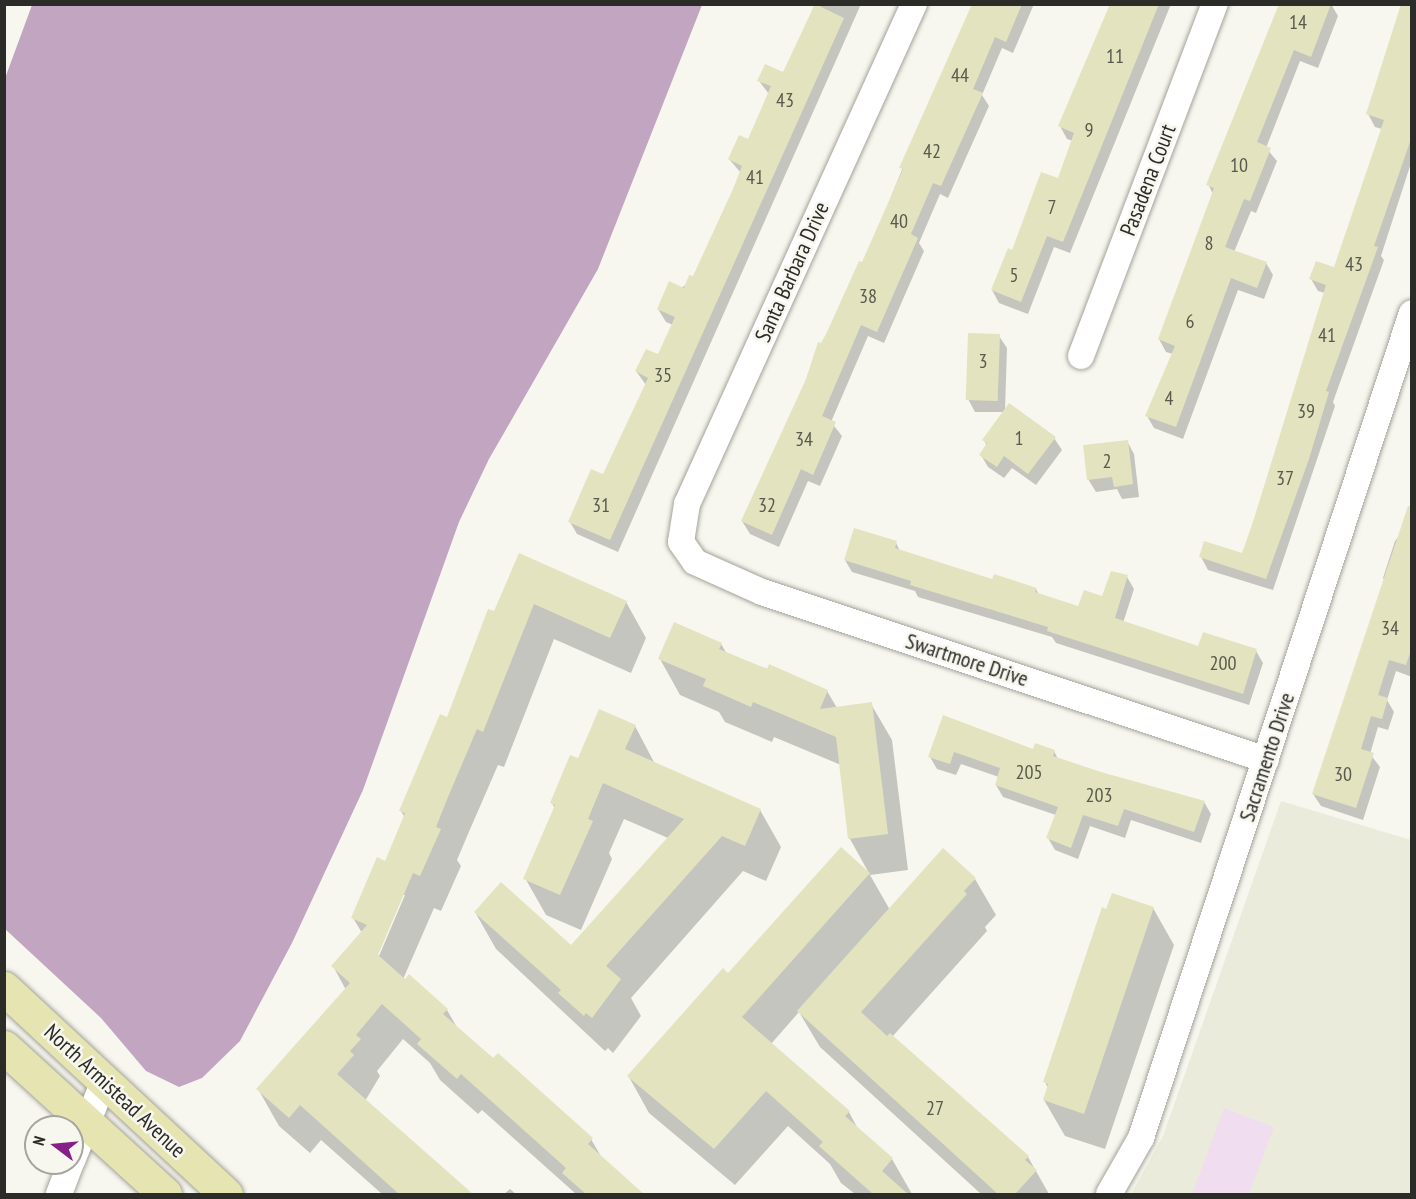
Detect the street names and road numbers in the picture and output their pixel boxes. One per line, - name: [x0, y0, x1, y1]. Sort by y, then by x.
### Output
- street label: Pasadena Court: [1115, 121, 1181, 239]
- street label: Santa Barbara Drive: [749, 198, 835, 346]
- street label: Swartmore Drive: [902, 628, 1032, 692]
- street label: Sacramento Drive: [1234, 689, 1300, 825]
- street label: North Armistead Avenue: [38, 1018, 192, 1164]

